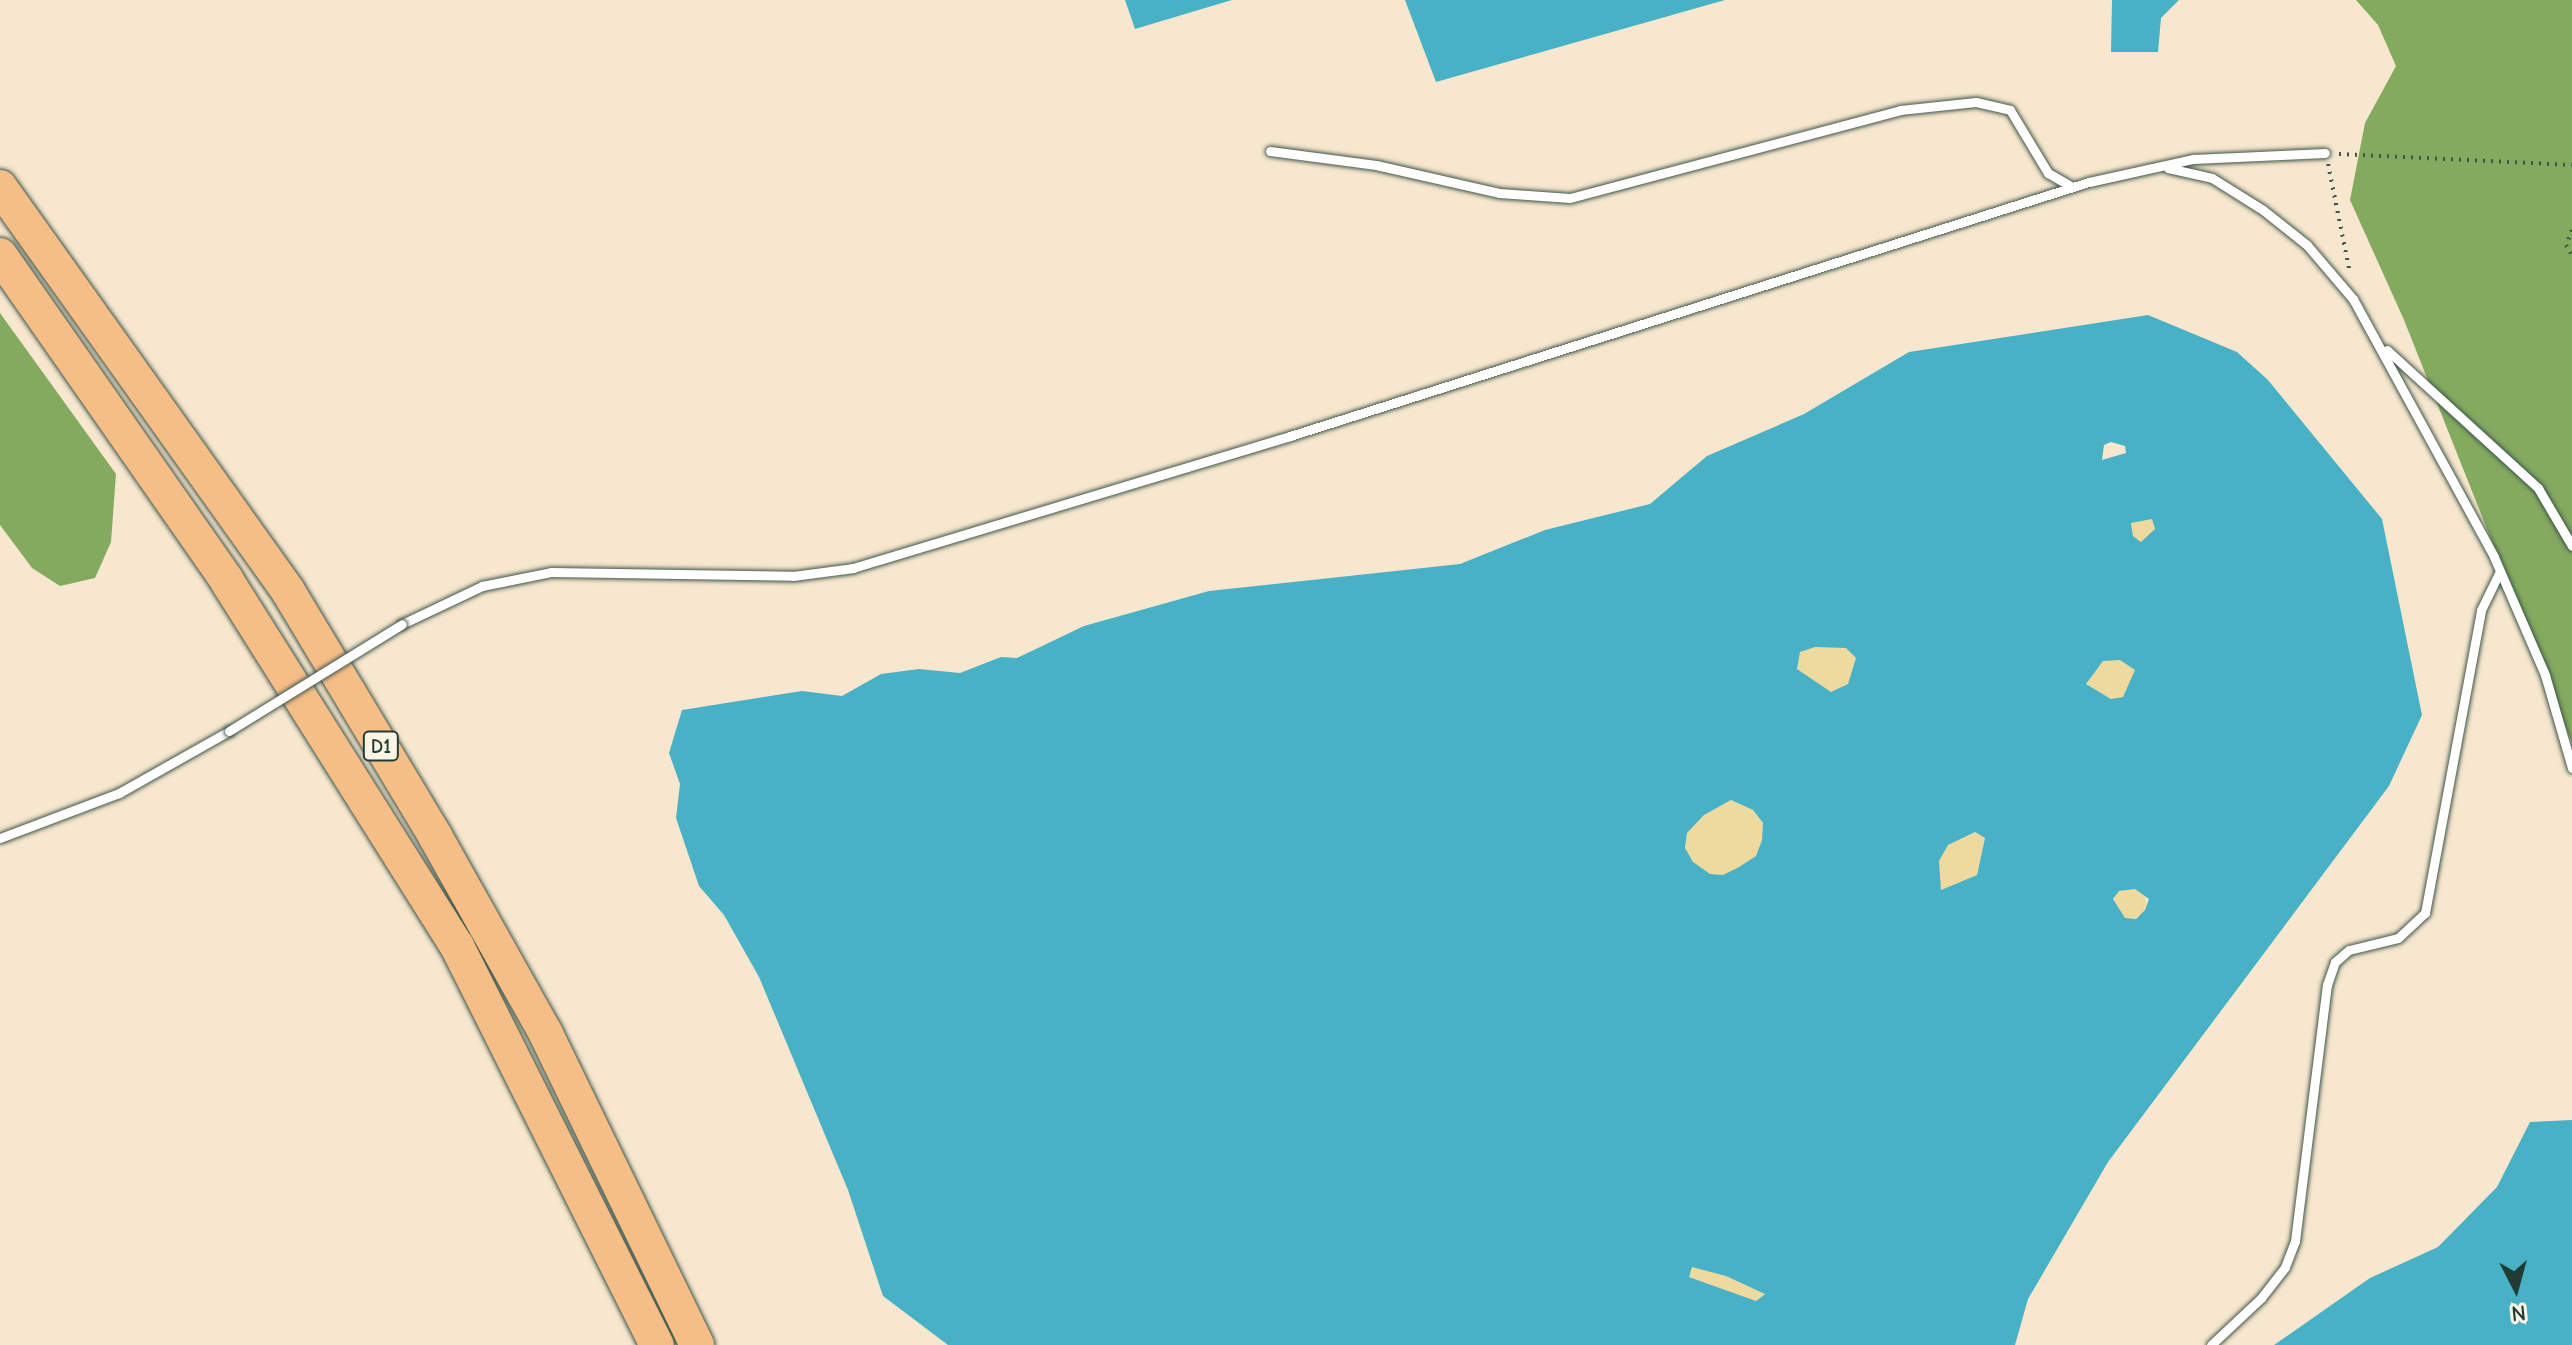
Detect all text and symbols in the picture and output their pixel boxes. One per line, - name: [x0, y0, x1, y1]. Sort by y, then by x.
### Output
- road number: D1: [361, 730, 401, 762]
- north arrow: [2476, 1249, 2556, 1329]
- text: N: [2510, 1299, 2527, 1327]

